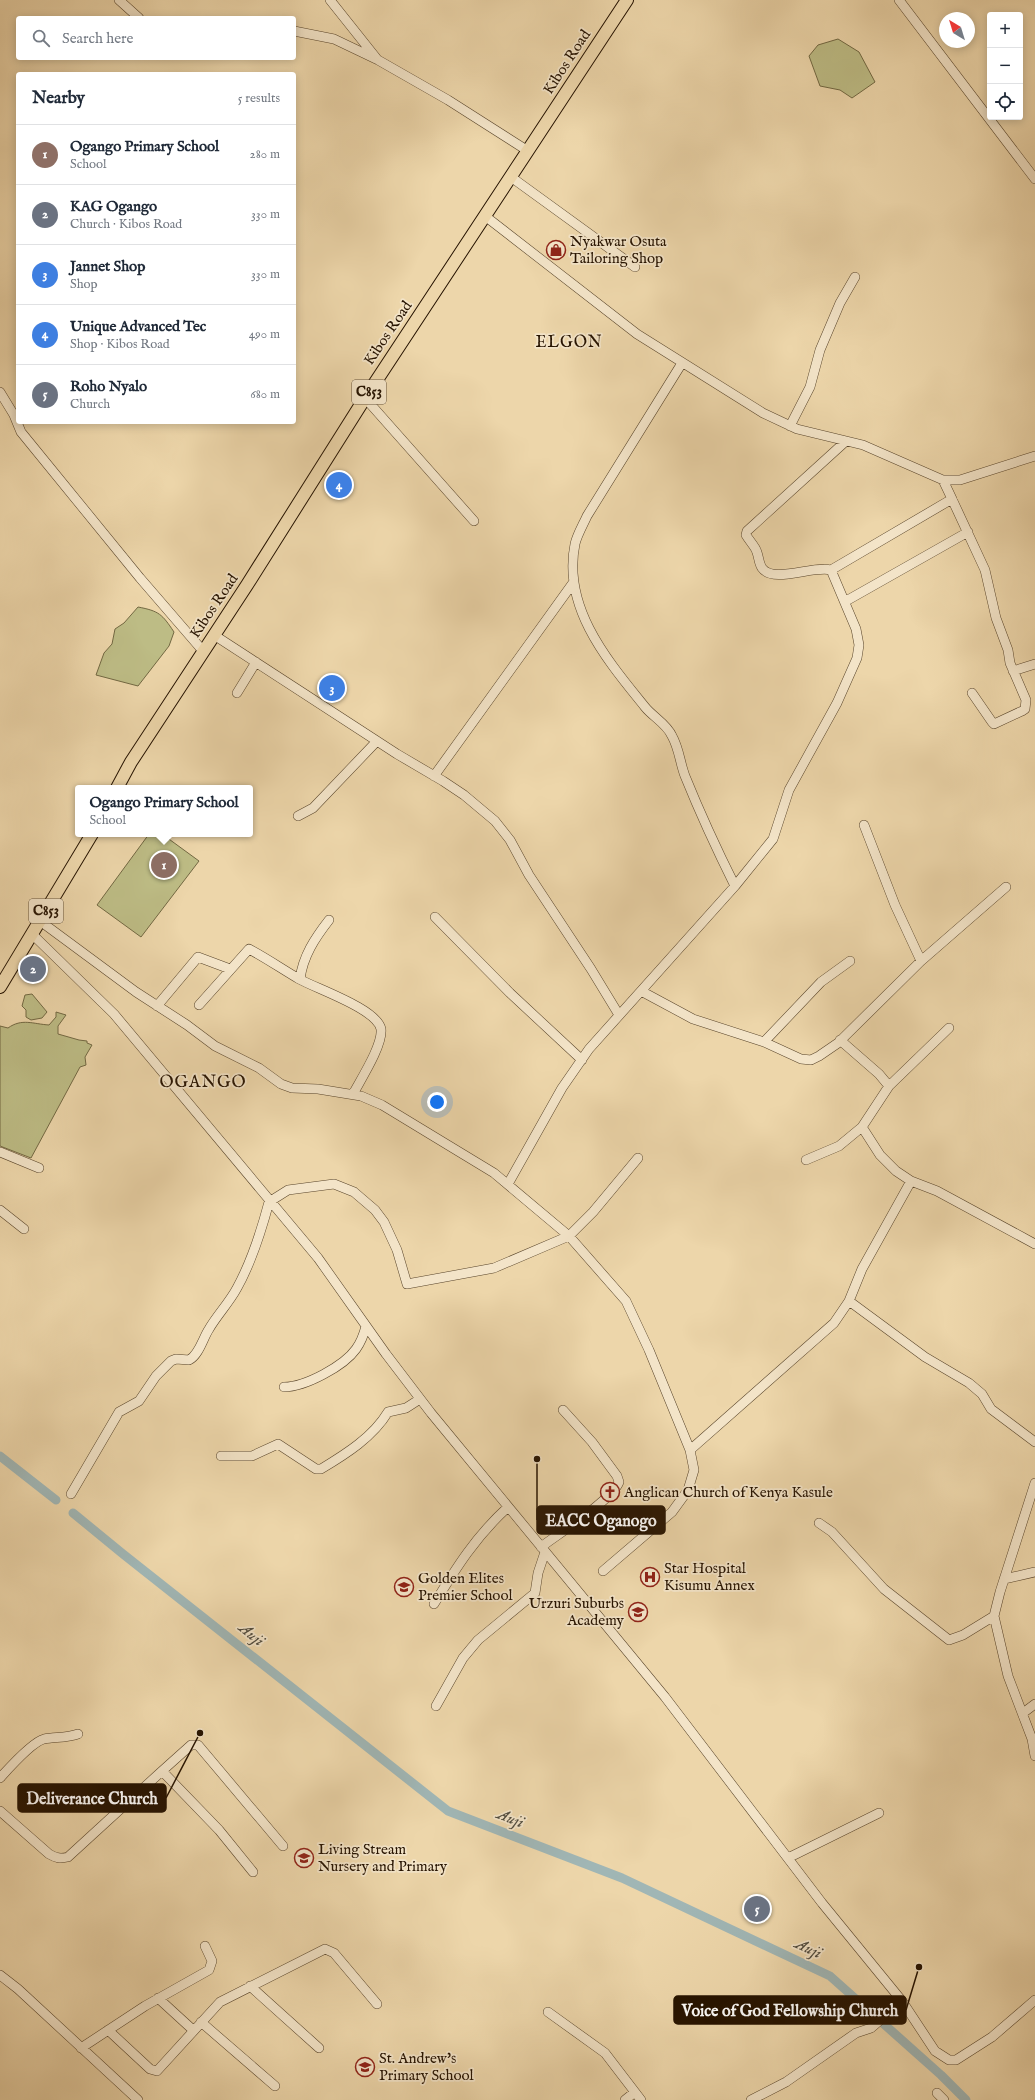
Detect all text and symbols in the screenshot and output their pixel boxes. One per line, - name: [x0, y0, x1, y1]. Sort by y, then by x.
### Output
- north arrow: [939, 12, 975, 48]
- map controls: [987, 12, 1023, 120]
- button: +: [987, 12, 1023, 48]
- search box: [16, 16, 296, 60]
- street label: Kibos Road: [539, 25, 595, 98]
- icon: search: [30, 27, 52, 49]
- text: Search here: [62, 29, 133, 48]
- button: −: [987, 48, 1023, 84]
- button: locate: [987, 84, 1023, 120]
- text: Nearby: [32, 88, 85, 109]
- text: 5 results: [238, 90, 280, 107]
- text: Ogango Primary School: [70, 137, 219, 156]
- text: 1: [43, 146, 47, 163]
- text: 280 m: [250, 146, 280, 163]
- text: School: [70, 156, 107, 173]
- text: KAG Ogango: [70, 197, 157, 216]
- text: 2: [42, 206, 48, 223]
- text: 330 m: [251, 206, 280, 223]
- text: Church · Kibos Road: [70, 216, 182, 233]
- place label: Nyakwar Osuta Tailoring Shop: [570, 232, 667, 268]
- shop icon: Nyakwar Osuta Tailoring Shop: [545, 239, 567, 261]
- text: Jannet Shop: [70, 257, 145, 276]
- text: 3: [43, 266, 47, 283]
- text: 330 m: [251, 266, 280, 283]
- text: Shop: [70, 276, 98, 293]
- street label: Kibos Road: [360, 296, 417, 369]
- text: Unique Advanced Tec: [70, 317, 206, 336]
- text: 4: [42, 326, 48, 343]
- text: 490 m: [249, 326, 280, 343]
- district label: ELGON: [535, 333, 603, 353]
- text: Shop · Kibos Road: [70, 336, 170, 353]
- text: Roho Nyalo: [70, 377, 147, 396]
- road number: C853: [352, 380, 386, 404]
- text: 5: [43, 386, 47, 403]
- text: 680 m: [250, 386, 280, 403]
- text: Church: [70, 396, 110, 413]
- pin: 4: [326, 470, 352, 500]
- street label: Kibos Road: [186, 569, 243, 642]
- pin: 3: [319, 673, 345, 703]
- popup: [75, 785, 253, 837]
- text: Ogango Primary School: [89, 793, 239, 812]
- text: School: [89, 812, 126, 829]
- pin: 1: [151, 850, 177, 880]
- road number: C853: [29, 899, 63, 923]
- pin: 2: [20, 954, 46, 984]
- district label: OGANGO: [159, 1072, 247, 1093]
- your location: [427, 1092, 447, 1112]
- church icon: Anglican Church of Kenya Kasule: [599, 1481, 621, 1503]
- place label: Anglican Church of Kenya Kasule: [623, 1483, 833, 1502]
- callout: EACC Oganogo: [537, 1506, 665, 1534]
- text: EACC Oganogo: [545, 1512, 657, 1532]
- place label: Star Hospital Kisumu Annex: [664, 1559, 755, 1595]
- hospital icon: Star Hospital Kisumu Annex: [639, 1566, 661, 1588]
- place label: Golden Elites Premier School: [418, 1569, 513, 1605]
- school or university icon: Golden Elites Premier School: [393, 1576, 415, 1598]
- place label: Urzuri Suburbs Academy: [529, 1594, 625, 1630]
- school or university icon: Urzuri Suburbs Academy: [627, 1601, 649, 1623]
- water label: Auji: [233, 1617, 269, 1652]
- callout: Deliverance Church: [18, 1784, 166, 1812]
- text: Deliverance Church: [26, 1790, 158, 1810]
- water label: Auji: [492, 1804, 528, 1834]
- place label: Living Stream Nursery and Primary: [318, 1840, 448, 1876]
- school or university icon: Living Stream Nursery and Primary: [293, 1847, 315, 1869]
- pin: 5: [744, 1894, 770, 1924]
- water label: Auji: [790, 1933, 826, 1964]
- callout: Voice of God Fellowship Church: [674, 1996, 906, 2024]
- text: Voice of God Fellowship Church: [681, 2002, 899, 2022]
- place label: St. Andrew's Primary School: [379, 2049, 475, 2085]
- school or university icon: St. Andrew's Primary School: [354, 2056, 376, 2078]

